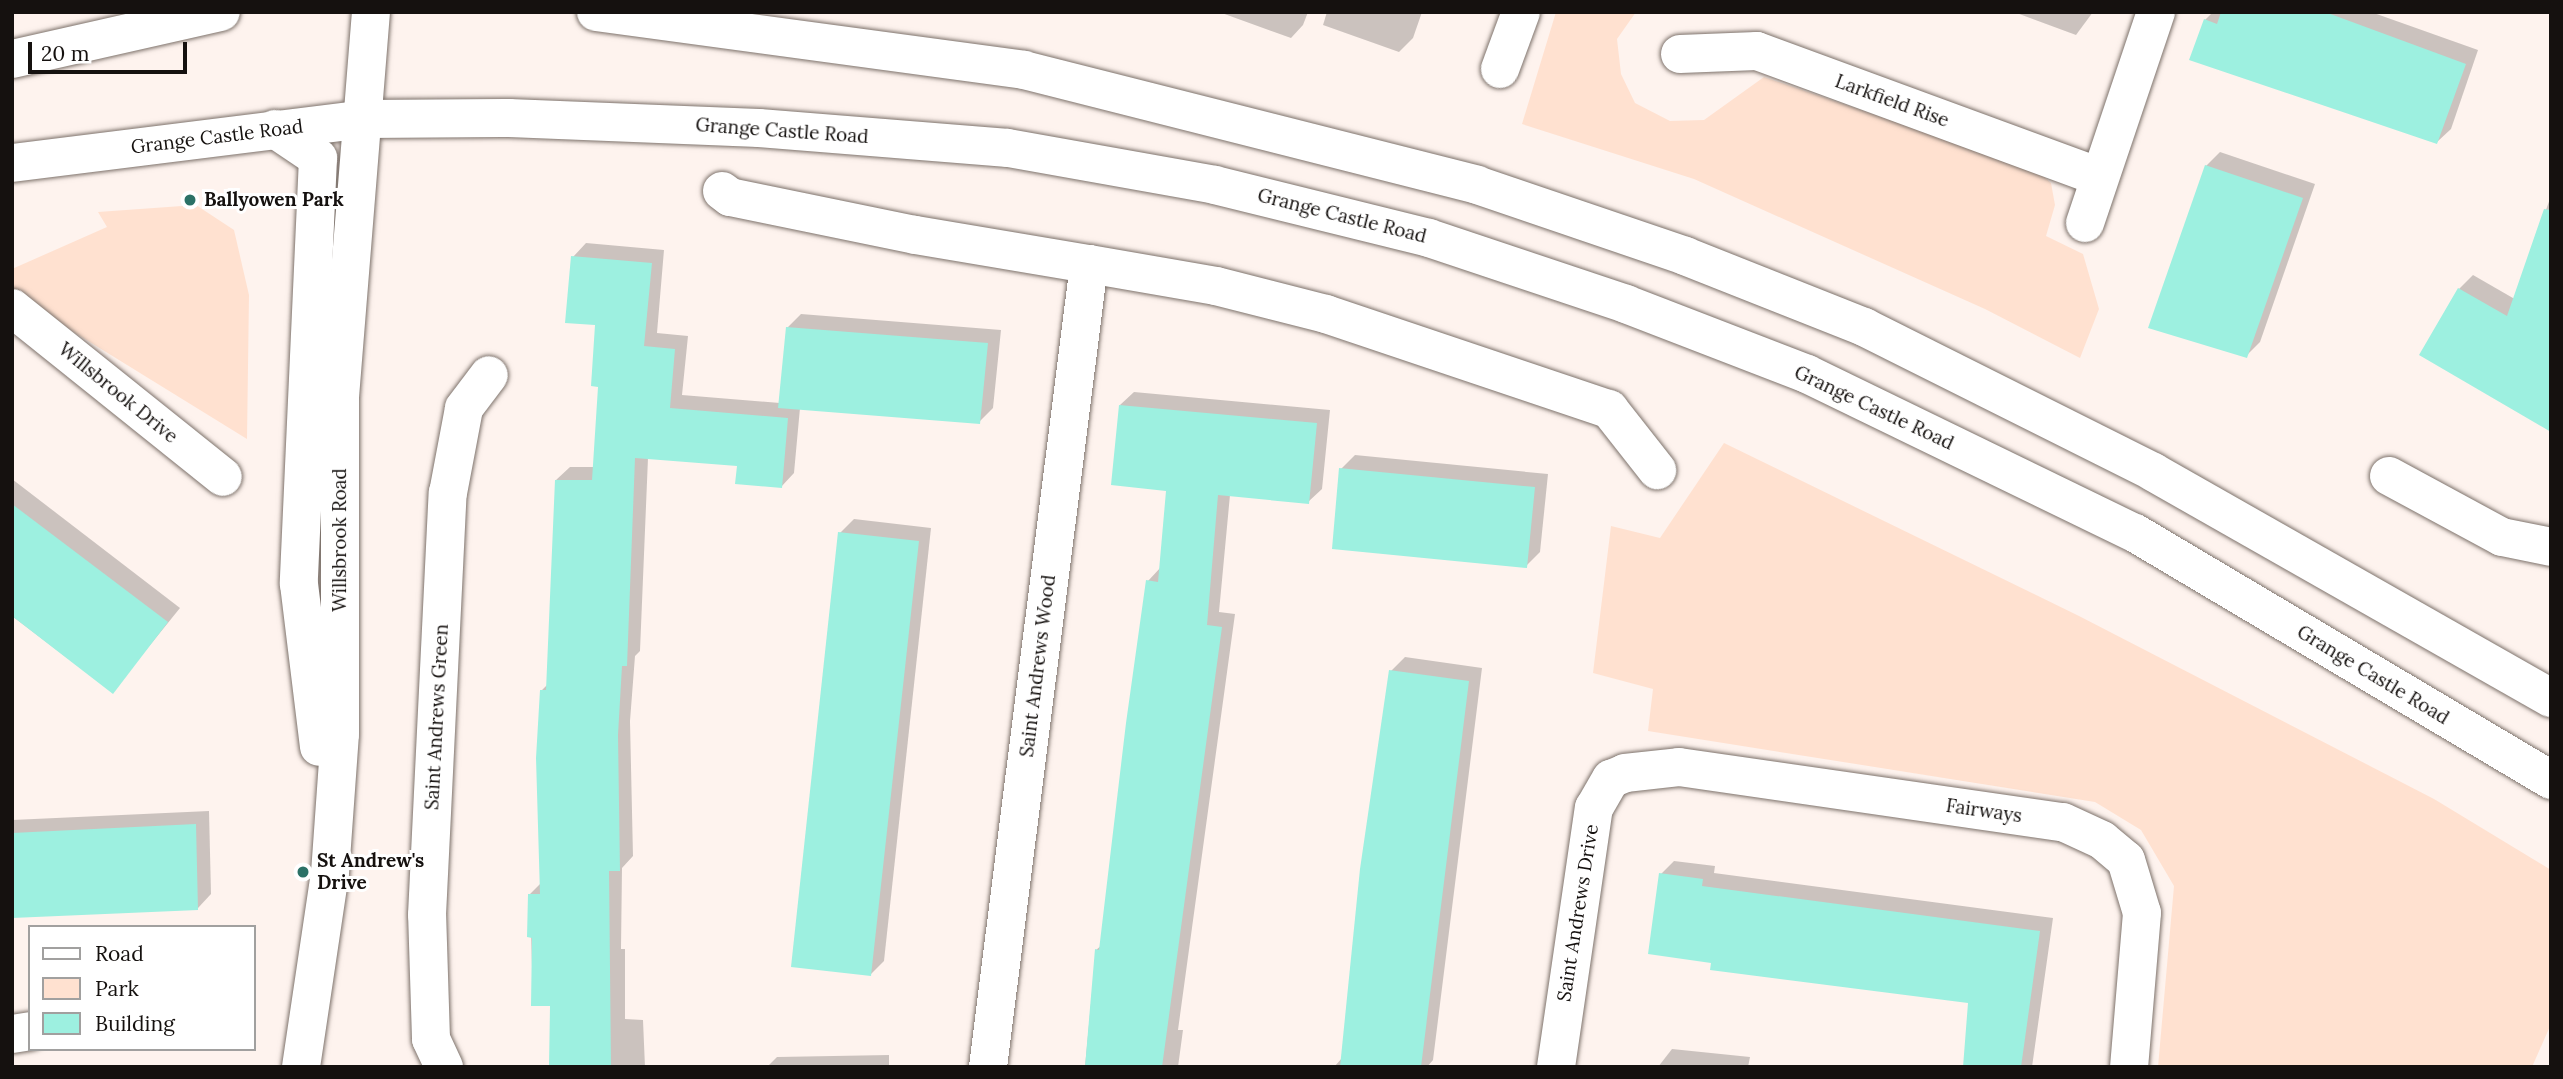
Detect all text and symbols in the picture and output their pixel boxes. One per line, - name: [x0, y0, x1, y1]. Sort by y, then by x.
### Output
- scale bar: [32, 28, 191, 72]
- text: 20 m: [41, 40, 90, 67]
- street label: Larkfield Rise: [1832, 70, 1952, 132]
- street label: Grange Castle Road: [695, 114, 869, 148]
- street label: Grange Castle Road: [130, 115, 304, 159]
- street label: Grange Castle Road: [1255, 184, 1429, 248]
- place label: Ballyowen Park: [204, 189, 344, 211]
- marker: Ballyowen Park: [182, 192, 198, 208]
- street label: Willsbrook Drive: [54, 338, 182, 448]
- street label: Grange Castle Road: [1791, 361, 1957, 455]
- street label: Willsbrook Road: [329, 468, 351, 612]
- street label: Saint Andrews Wood: [1016, 574, 1060, 758]
- street label: Grange Castle Road: [2293, 621, 2453, 729]
- street label: Saint Andrews Green: [421, 623, 453, 811]
- street label: Fairways: [1944, 794, 2024, 828]
- street label: Saint Andrews Drive: [1553, 823, 1603, 1003]
- place label: St Andrew's Drive: [317, 850, 424, 894]
- marker: St Andrew's Drive: [295, 864, 311, 880]
- legend: [28, 925, 256, 1051]
- text: Road: [95, 940, 144, 967]
- text: Park: [95, 975, 139, 1002]
- text: Building: [95, 1010, 175, 1037]

